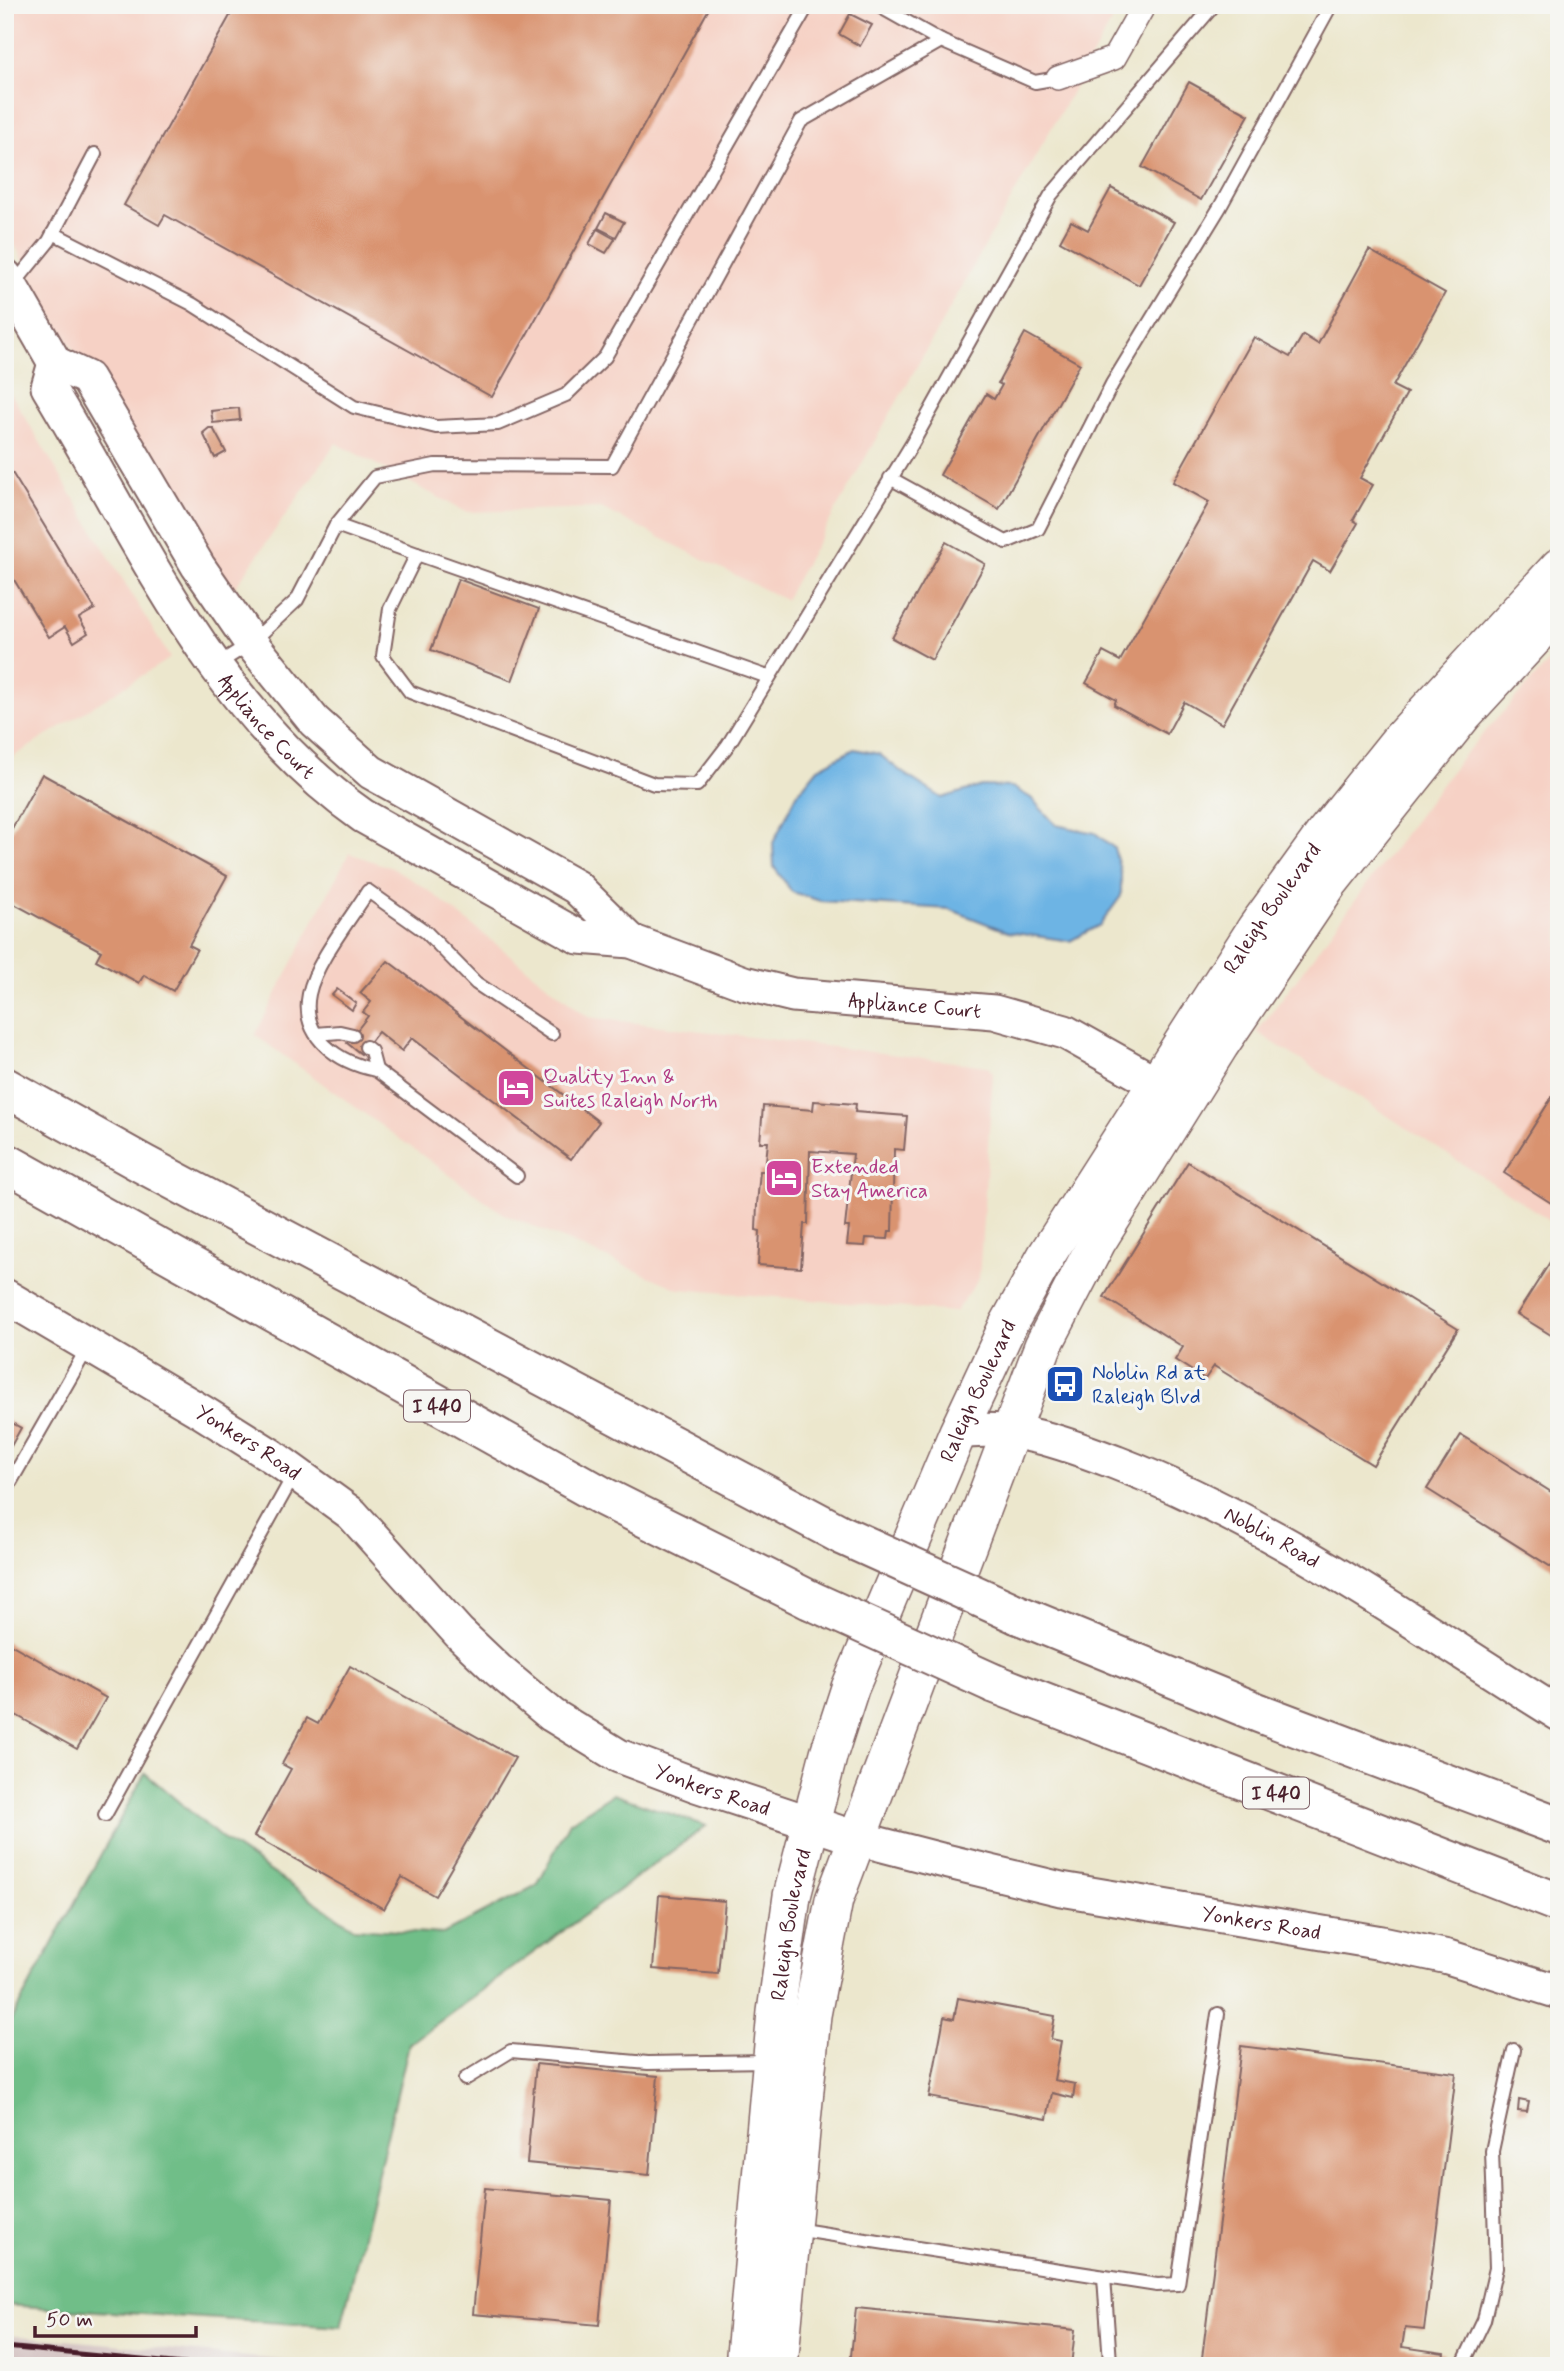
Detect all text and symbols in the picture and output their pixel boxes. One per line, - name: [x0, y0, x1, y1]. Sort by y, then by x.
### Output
- street label: Appliance Court: [211, 669, 321, 786]
- street label: Raleigh Boulevard: [1217, 838, 1328, 980]
- street label: Appliance Court: [847, 987, 982, 1026]
- place label: Quality Inn & Suites Raleigh North: [543, 1063, 718, 1115]
- hotel icon: Quality Inn & Suites Raleigh North: [495, 1067, 537, 1109]
- place label: Extended Stay America: [811, 1153, 928, 1205]
- hotel icon: Extended Stay America: [763, 1157, 805, 1199]
- street label: Raleigh Boulevard: [934, 1316, 1023, 1467]
- place label: Noblin Rd at Raleigh Blvd: [1092, 1359, 1207, 1411]
- bus stop icon: Noblin Rd at Raleigh Blvd: [1044, 1363, 1086, 1405]
- road number: I 440: [404, 1390, 470, 1422]
- street label: Yonkers Road: [190, 1398, 306, 1487]
- street label: Noblin Road: [1219, 1500, 1325, 1576]
- street label: Yonkers Road: [650, 1758, 773, 1823]
- road number: I 440: [1243, 1778, 1309, 1809]
- street label: Raleigh Boulevard: [765, 1846, 819, 2003]
- street label: Yonkers Road: [1200, 1900, 1323, 1947]
- scale bar: [35, 2294, 196, 2338]
- text: 50 m: [46, 2306, 93, 2334]

